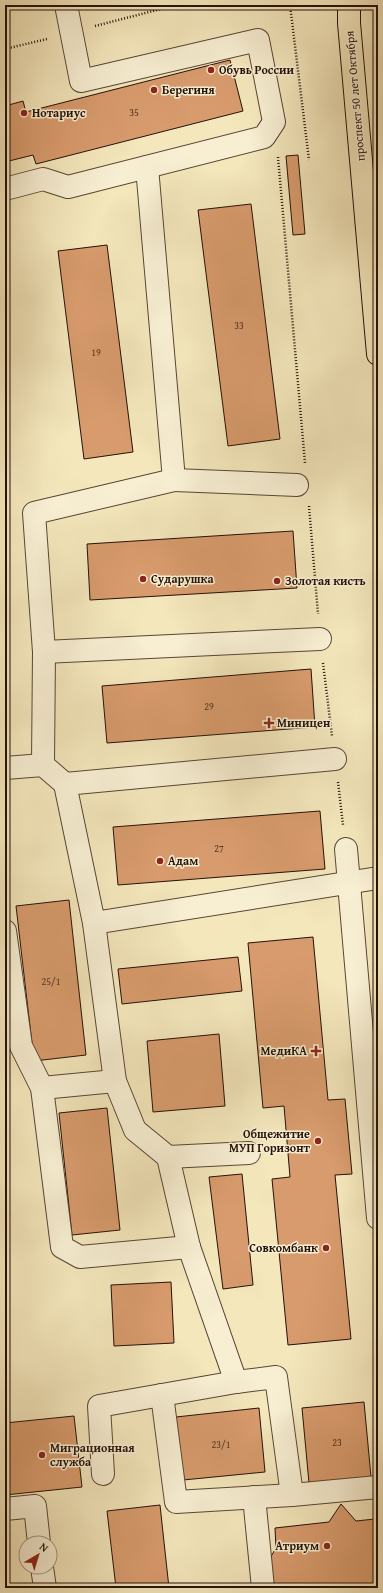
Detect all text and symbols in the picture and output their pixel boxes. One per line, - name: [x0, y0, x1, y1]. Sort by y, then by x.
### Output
- street label: проспект 50 лет Октября: [340, 30, 369, 162]
- place label: Обувь России: [219, 61, 294, 78]
- marker: Обувь России: [206, 65, 216, 75]
- place label: Берегиня: [162, 81, 215, 98]
- marker: Берегиня: [149, 85, 159, 95]
- place label: Нотариус: [32, 104, 86, 121]
- house number: 35: [129, 105, 139, 120]
- marker: Нотариус: [19, 108, 29, 118]
- house number: 33: [234, 318, 244, 333]
- house number: 19: [91, 345, 101, 360]
- place label: Сударушка: [151, 570, 214, 587]
- place label: Золотая кисть: [285, 572, 366, 589]
- marker: Сударушка: [138, 574, 148, 584]
- marker: Золотая кисть: [272, 576, 282, 586]
- house number: 29: [204, 699, 214, 714]
- place label: Миницен: [277, 714, 331, 731]
- marker: Миницен: [264, 718, 274, 728]
- house number: 27: [214, 841, 224, 856]
- place label: Адам: [168, 852, 198, 869]
- marker: Адам: [155, 856, 165, 866]
- house number: 25/1: [41, 974, 61, 989]
- place label: МедиКА: [260, 1042, 307, 1059]
- marker: МедиКА: [310, 1045, 322, 1057]
- place label: Общежитие МУП Горизонт: [229, 1125, 311, 1156]
- marker: Общежитие МУП Горизонт: [313, 1136, 323, 1146]
- place label: Совкомбанк: [249, 1239, 318, 1256]
- marker: Совкомбанк: [321, 1243, 331, 1253]
- house number: 23: [332, 1435, 342, 1450]
- house number: 23/1: [211, 1437, 231, 1452]
- place label: Миграционная служба: [50, 1439, 135, 1470]
- marker: Миграционная служба: [37, 1450, 47, 1460]
- north arrow: [18, 1535, 58, 1575]
- place label: Атриум: [275, 1537, 319, 1554]
- text: N: [36, 1539, 52, 1556]
- marker: Атриум: [322, 1541, 332, 1551]

